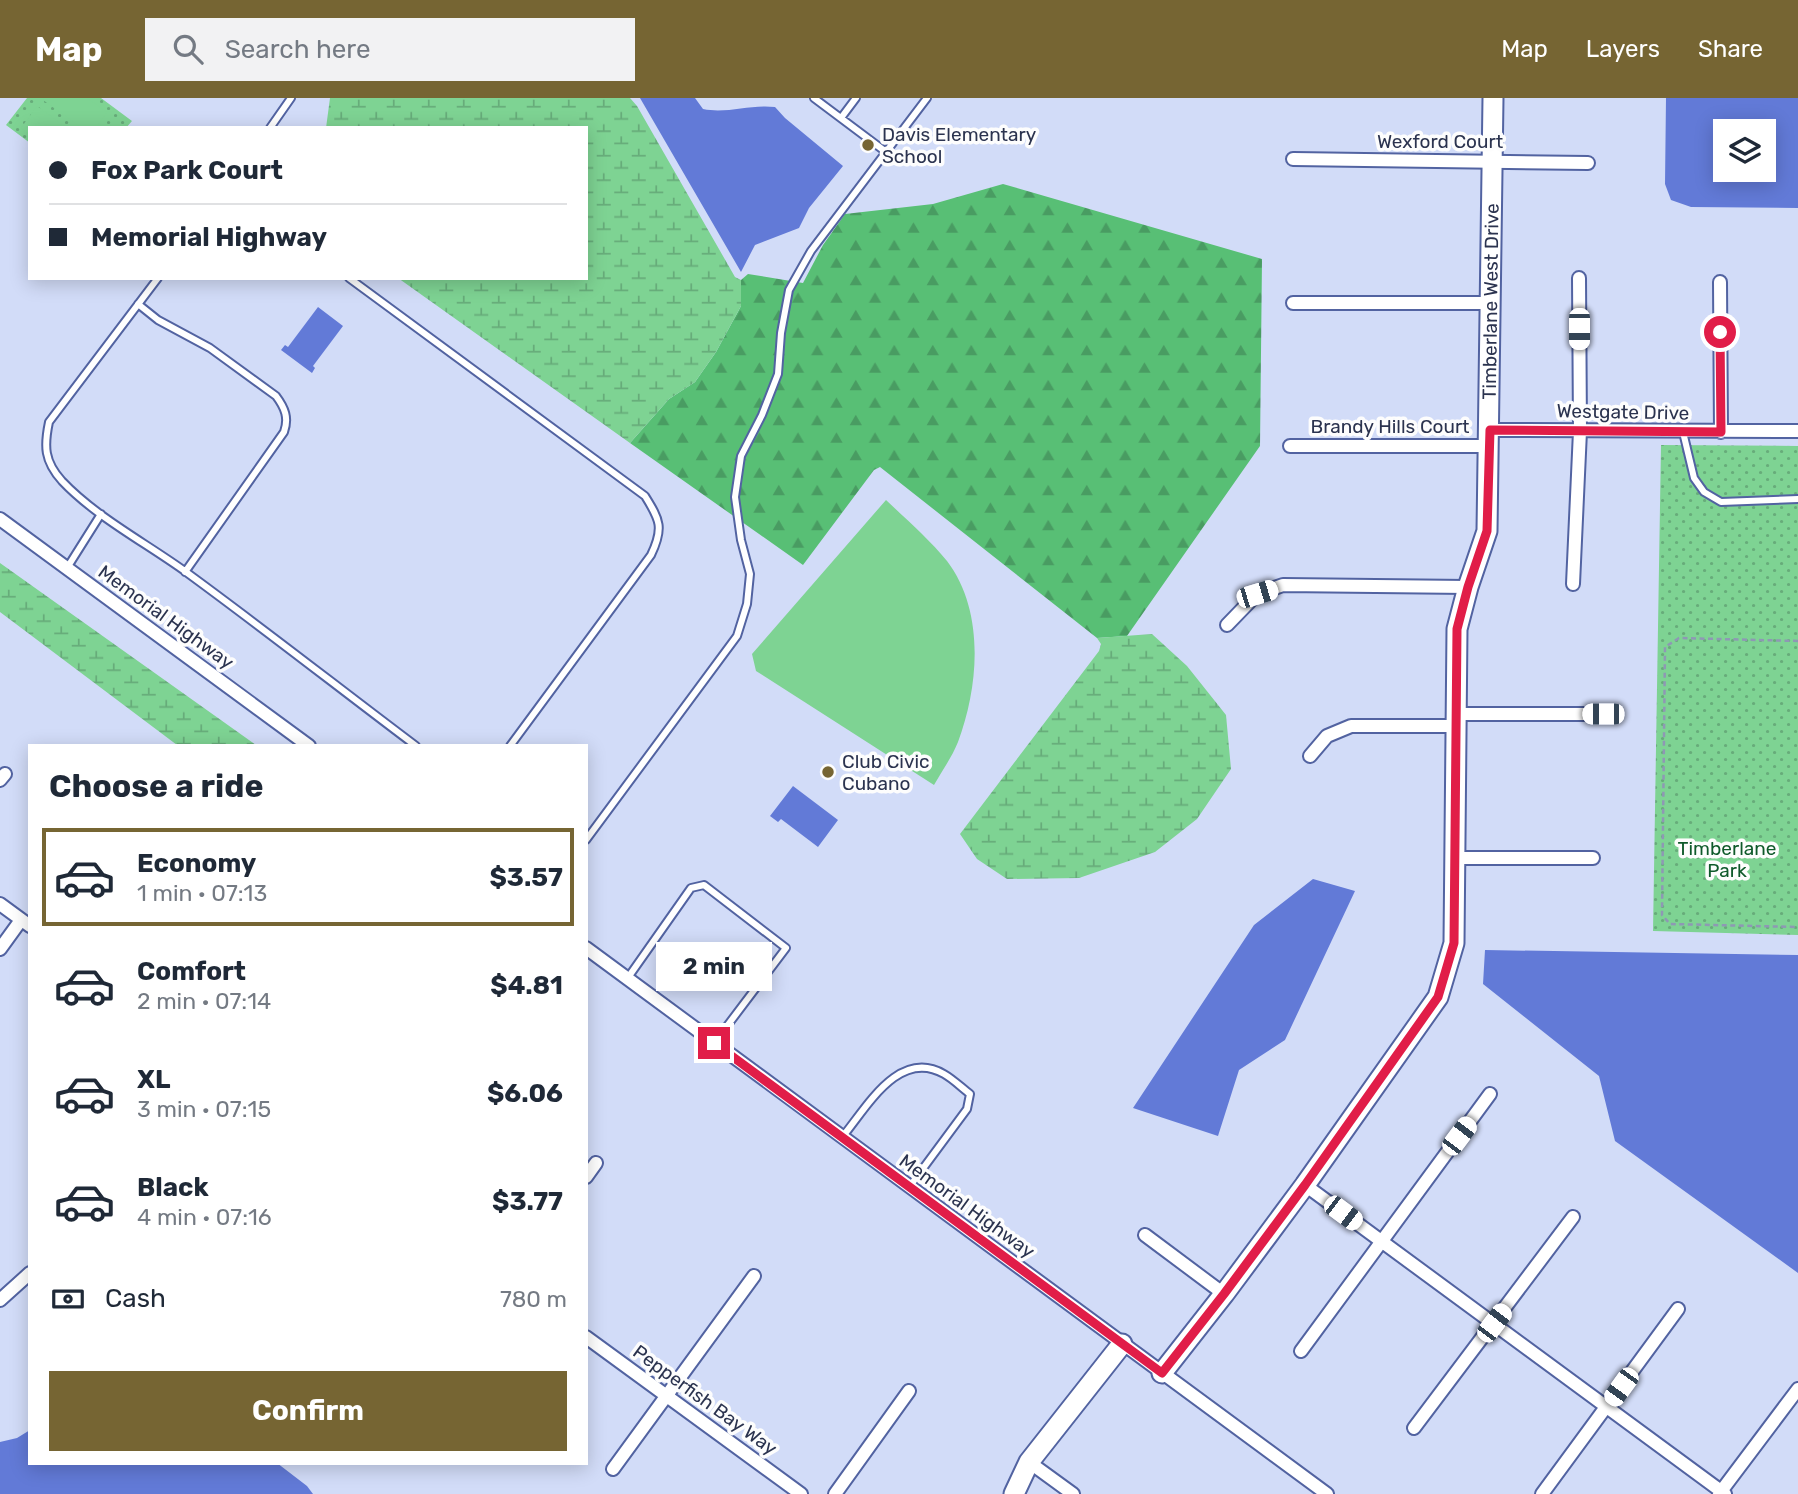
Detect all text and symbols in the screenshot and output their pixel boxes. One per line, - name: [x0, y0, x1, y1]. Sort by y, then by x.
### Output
- search box: [145, 18, 635, 81]
- text: Map: [35, 30, 103, 69]
- icon: search: [169, 30, 207, 68]
- text: Search here: [225, 34, 370, 65]
- text: Map: [1501, 35, 1548, 63]
- text: Layers: [1586, 35, 1660, 63]
- text: Share: [1698, 35, 1763, 63]
- map controls: [1713, 119, 1776, 182]
- button: layers: [1713, 119, 1776, 182]
- place label: Davis Elementary School: [882, 123, 1036, 168]
- street label: Wexford Court: [1377, 130, 1504, 153]
- marker: Davis Elementary School: [860, 137, 876, 153]
- text: Fox Park Court: [91, 155, 283, 186]
- street label: Timberlane West Drive: [1477, 203, 1503, 400]
- text: Memorial Highway: [91, 222, 327, 253]
- car: [1569, 308, 1590, 350]
- route start: [1704, 316, 1736, 348]
- street label: Westgate Drive: [1556, 399, 1690, 425]
- street label: Brandy Hills Court: [1310, 415, 1470, 438]
- street label: Memorial Highway: [94, 560, 238, 674]
- car: [1234, 578, 1281, 610]
- car: [1583, 704, 1625, 725]
- place label: Club Civic Cubano: [842, 750, 930, 795]
- marker: Club Civic Cubano: [820, 764, 836, 780]
- text: Choose a ride: [49, 767, 263, 805]
- park label: Timberlane Park: [1678, 837, 1776, 882]
- icon: car: [53, 846, 116, 909]
- text: Economy: [137, 848, 256, 879]
- text: $3.57: [489, 862, 563, 893]
- text: 1 min · 07:13: [137, 879, 267, 907]
- callout: 2 min: [656, 942, 772, 990]
- text: 2 min: [683, 952, 745, 980]
- icon: car: [53, 954, 116, 1017]
- text: Comfort: [137, 956, 246, 987]
- text: $4.81: [490, 970, 563, 1001]
- text: 2 min · 07:14: [137, 987, 271, 1015]
- route end: [698, 1027, 730, 1059]
- icon: car: [53, 1062, 116, 1125]
- text: XL: [137, 1064, 170, 1095]
- text: $6.06: [487, 1078, 563, 1109]
- text: 3 min · 07:15: [137, 1095, 271, 1123]
- car: [1438, 1113, 1481, 1159]
- street label: Memorial Highway: [895, 1149, 1039, 1263]
- icon: car: [53, 1170, 116, 1233]
- text: Black: [137, 1172, 209, 1203]
- text: $3.77: [492, 1186, 563, 1217]
- car: [1320, 1192, 1367, 1234]
- text: 4 min · 07:16: [137, 1203, 272, 1231]
- icon: cash: [49, 1280, 87, 1318]
- text: Cash: [105, 1283, 166, 1314]
- text: 780 m: [500, 1285, 567, 1313]
- car: [1473, 1300, 1516, 1346]
- street label: Pepperfish Bay Way: [628, 1340, 782, 1460]
- car: [1601, 1364, 1642, 1410]
- button: Confirm: [49, 1371, 567, 1451]

